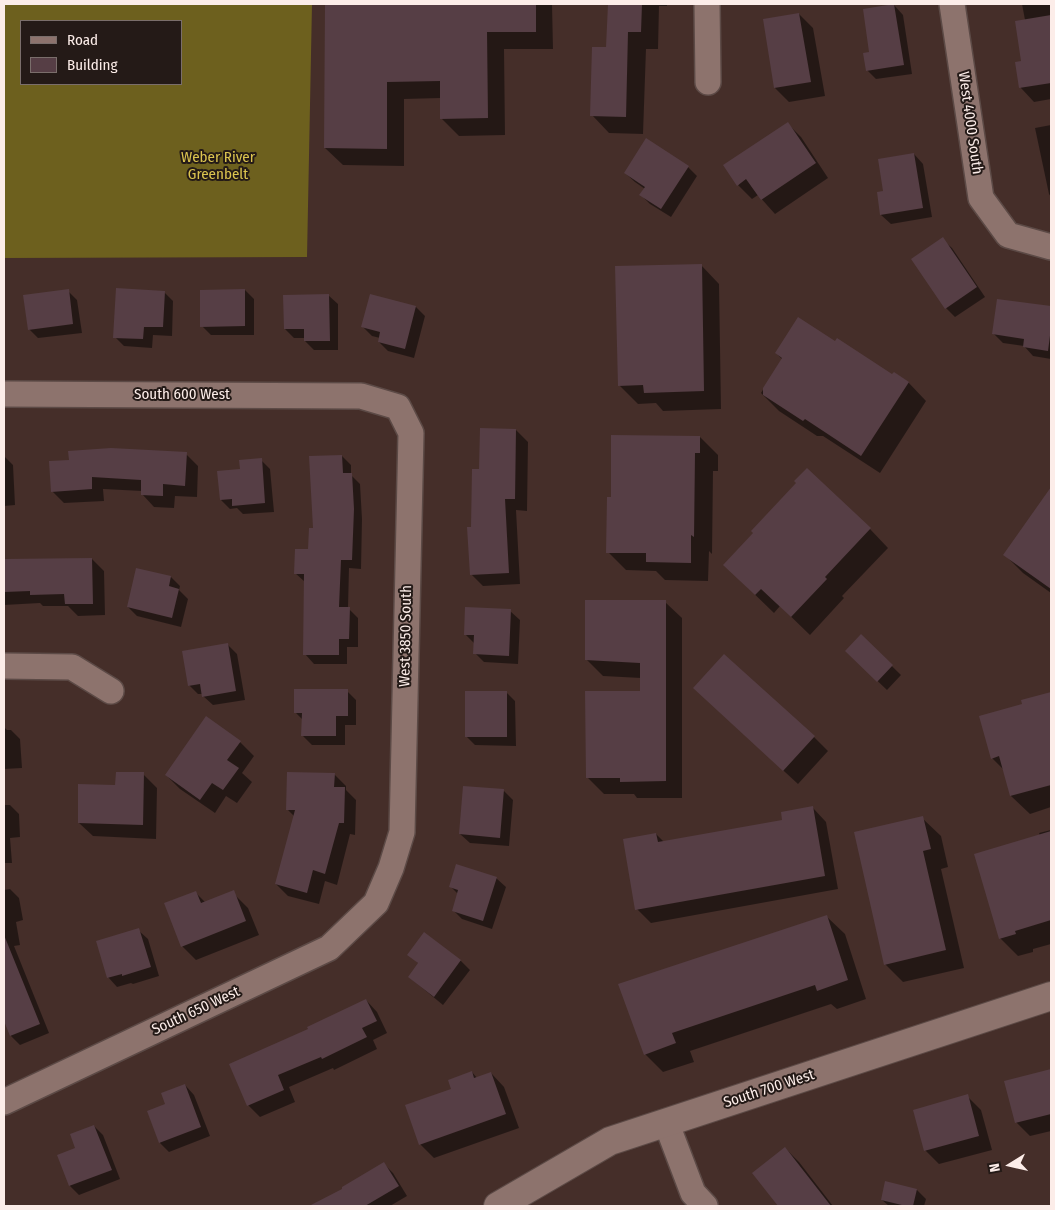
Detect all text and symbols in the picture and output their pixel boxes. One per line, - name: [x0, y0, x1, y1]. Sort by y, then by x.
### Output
- legend: [20, 20, 182, 85]
- text: Road: [67, 31, 98, 49]
- text: Building: [67, 56, 118, 74]
- street label: West 4000 South: [954, 70, 986, 176]
- park label: Weber River Greenbelt: [181, 149, 255, 184]
- street label: South 600 West: [134, 386, 230, 404]
- street label: West 3850 South: [396, 585, 416, 687]
- street label: South 650 West: [149, 983, 243, 1039]
- street label: South 700 West: [721, 1066, 817, 1112]
- north arrow: [985, 1140, 1035, 1190]
- text: N: [986, 1162, 1004, 1173]

